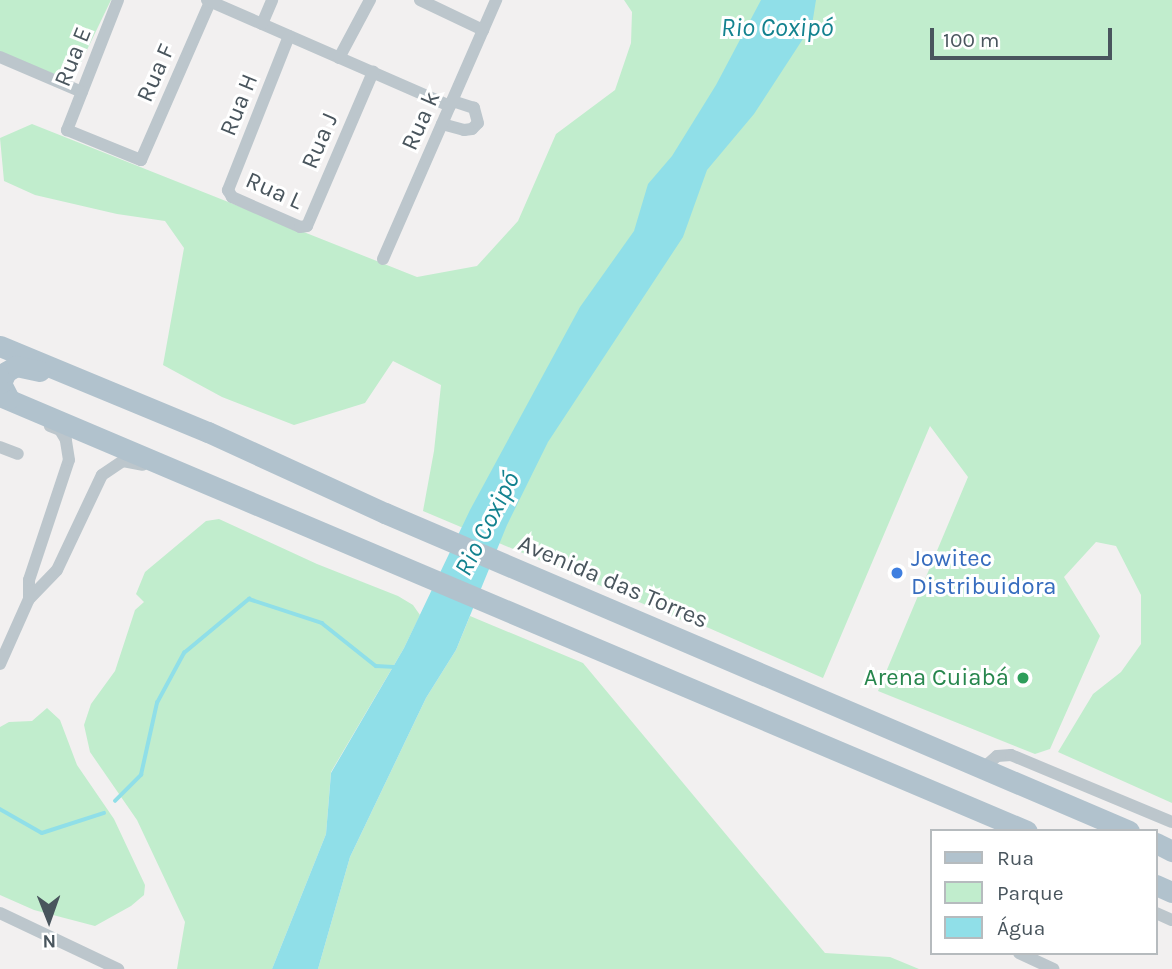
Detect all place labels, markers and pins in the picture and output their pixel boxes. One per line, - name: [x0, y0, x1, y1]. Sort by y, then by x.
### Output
- place label: Jowitec Distribuidora: [911, 545, 1057, 601]
- marker: Jowitec Distribuidora: [889, 565, 905, 581]
- place label: Arena Cuiabá: [864, 664, 1009, 692]
- marker: Arena Cuiabá: [1015, 670, 1031, 686]

